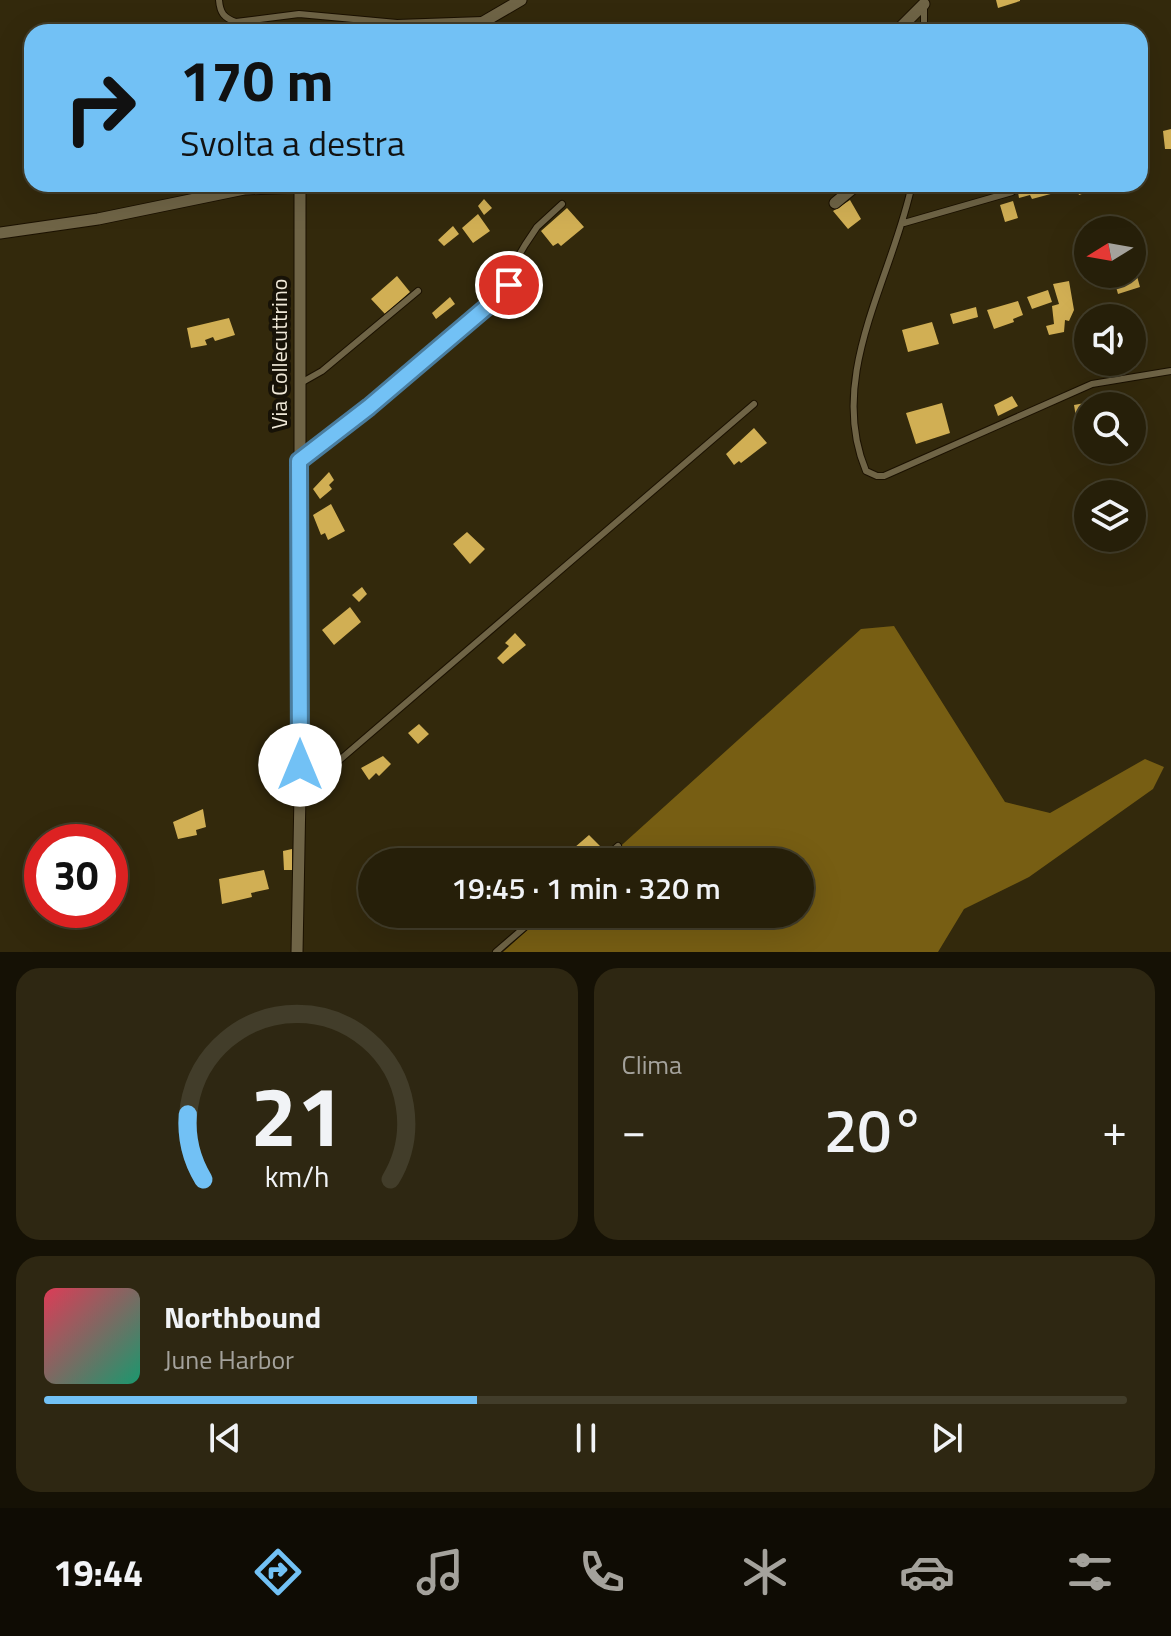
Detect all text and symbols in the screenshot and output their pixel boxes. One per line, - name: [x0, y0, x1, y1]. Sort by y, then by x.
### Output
- text: 170 m: [180, 38, 333, 123]
- icon: right: [48, 56, 152, 160]
- text: Svolta a destra: [180, 115, 405, 170]
- north arrow: [1074, 216, 1146, 288]
- map controls: [1074, 216, 1146, 552]
- pin: [475, 251, 543, 319]
- icon: arrive: [487, 263, 531, 307]
- street label: Via Collecuttrino: [262, 279, 296, 429]
- button: sound: [1074, 304, 1146, 376]
- button: search: [1074, 392, 1146, 464]
- button: layers: [1074, 480, 1146, 552]
- position arrow: [258, 723, 342, 807]
- speed limit sign: 30: [24, 824, 128, 928]
- text: 19:45 · 1 min · 320 m: [451, 865, 721, 911]
- text: Clima: [622, 1045, 682, 1084]
- text: 21: [250, 1052, 343, 1178]
- text: 20°: [824, 1084, 925, 1175]
- text: −: [622, 1096, 646, 1163]
- text: +: [1102, 1096, 1127, 1163]
- text: km/h: [264, 1155, 329, 1198]
- text: Northbound: [164, 1294, 321, 1340]
- text: June Harbor: [164, 1340, 294, 1379]
- icon: previous: [203, 1416, 247, 1460]
- icon: pause: [564, 1416, 608, 1460]
- icon: next: [925, 1416, 969, 1460]
- icon: directions: [250, 1544, 306, 1600]
- icon: music: [412, 1544, 468, 1600]
- icon: phone: [574, 1544, 630, 1600]
- icon: climate: [737, 1544, 793, 1600]
- icon: car: [899, 1544, 955, 1600]
- icon: filters: [1062, 1544, 1118, 1600]
- text: 19:44: [53, 1545, 143, 1600]

